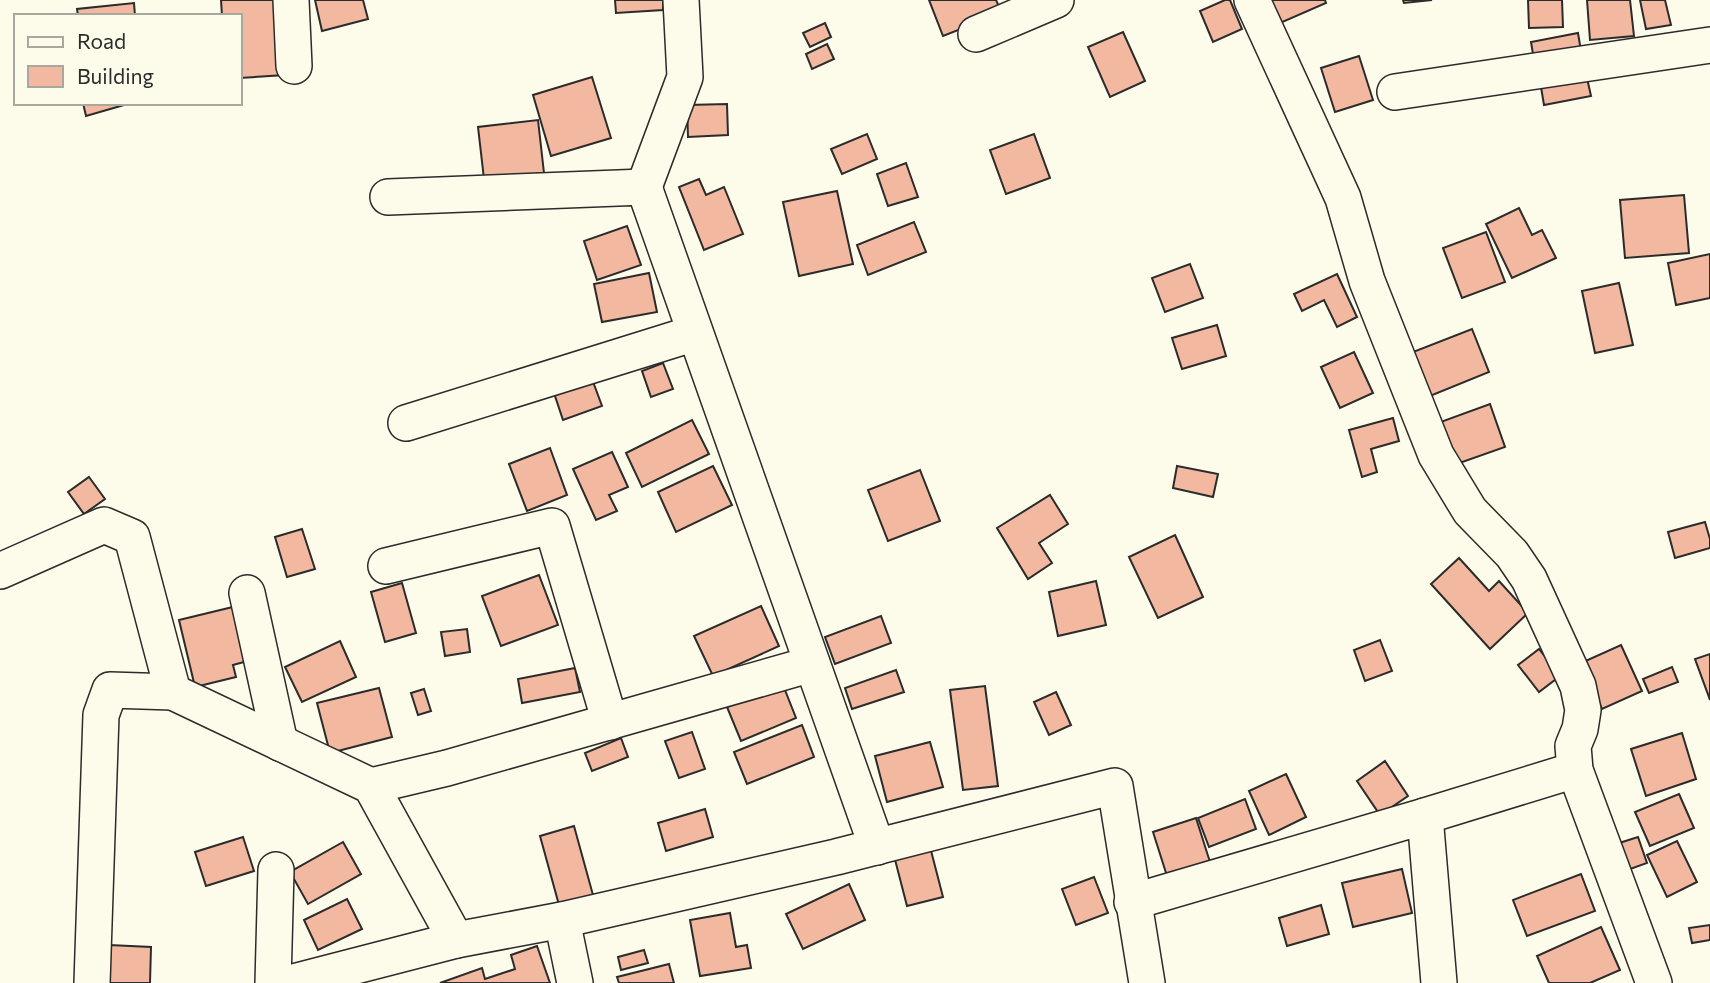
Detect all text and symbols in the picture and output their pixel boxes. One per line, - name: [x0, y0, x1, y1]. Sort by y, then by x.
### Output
- legend: [14, 14, 242, 105]
- text: Road: [77, 28, 126, 53]
- text: Building: [77, 63, 154, 88]

